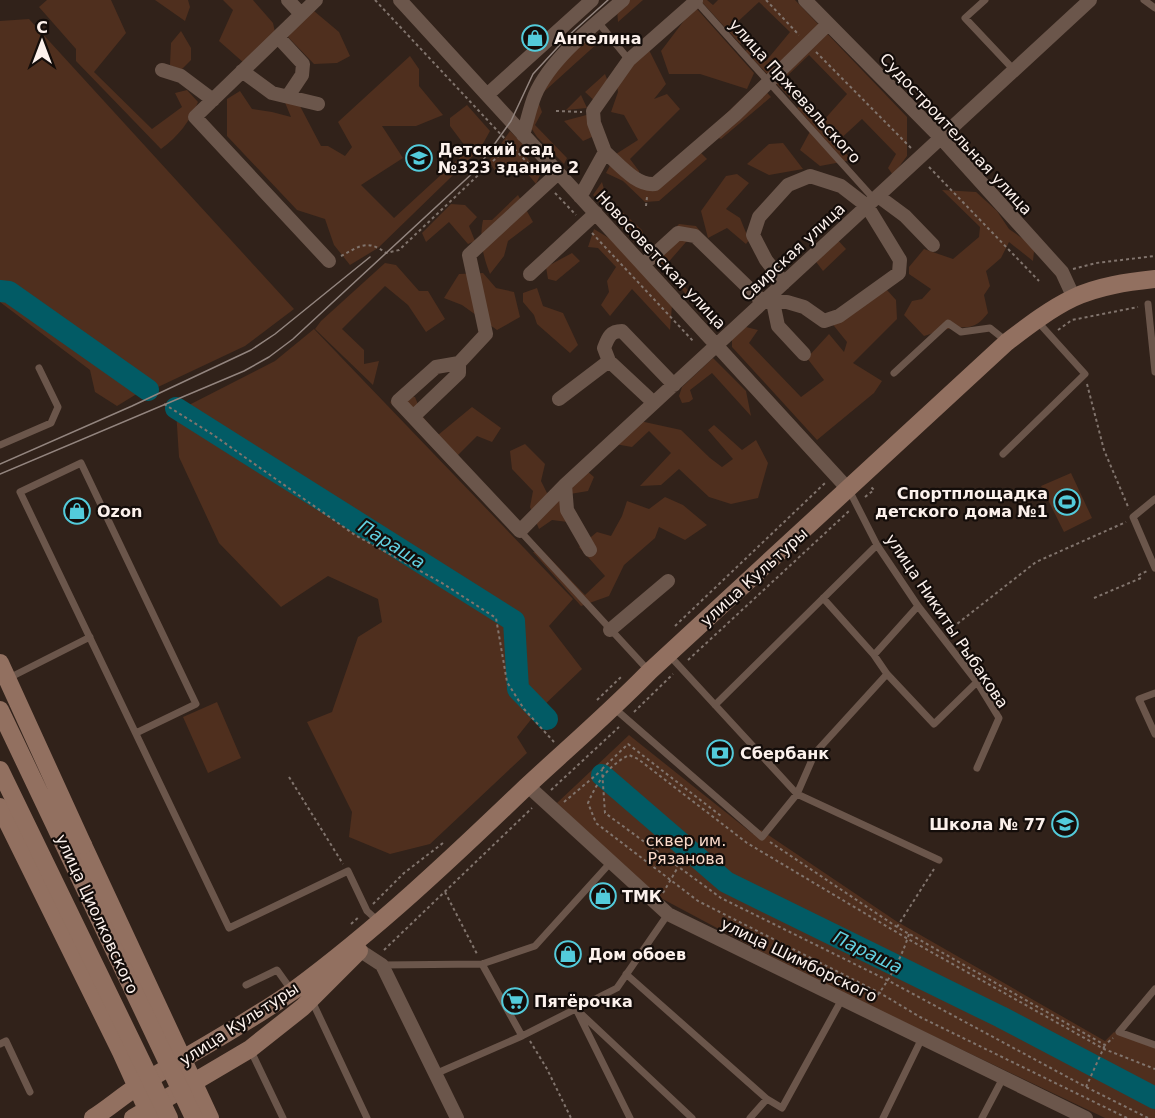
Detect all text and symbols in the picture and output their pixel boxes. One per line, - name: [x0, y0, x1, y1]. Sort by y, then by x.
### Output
- north arrow: [12, 12, 72, 72]
- street label: улица Пржевальского: [725, 15, 865, 167]
- text: С: [36, 18, 48, 37]
- shop icon: Ангелина: [520, 23, 550, 53]
- place label: Ангелина: [554, 29, 641, 48]
- street label: Судостроительная улица: [876, 49, 1036, 219]
- place label: Детский сад №323 здание 2: [438, 140, 579, 177]
- school or university icon: Детский сад №323 здание 2: [404, 143, 434, 173]
- street label: Новосоветская улица: [592, 187, 730, 333]
- street label: Свирская улица: [737, 199, 849, 305]
- place label: Спортплощадка детского дома №1: [875, 484, 1048, 521]
- sports icon: Спортплощадка детского дома №1: [1052, 487, 1082, 517]
- shop icon: Ozon: [62, 496, 92, 526]
- place label: Ozon: [97, 502, 142, 521]
- water label: Параша: [355, 515, 429, 573]
- street label: улица Культуры: [696, 524, 812, 630]
- street label: улица Никиты Рыбакова: [882, 530, 1012, 712]
- bank icon: Сбербанк: [705, 738, 735, 768]
- place label: Сбербанк: [740, 744, 829, 763]
- school or university icon: Школа № 77: [1050, 809, 1080, 839]
- place label: Школа № 77: [929, 815, 1046, 834]
- street label: улица Циолковского: [52, 831, 142, 997]
- park label: сквер им. Рязанова: [646, 831, 726, 868]
- shop icon: ТМК: [588, 881, 618, 911]
- place label: ТМК: [622, 887, 662, 906]
- street label: улица Шимборского: [718, 914, 880, 1006]
- water label: Параша: [830, 926, 906, 978]
- shop icon: Дом обоев: [553, 939, 583, 969]
- place label: Дом обоев: [588, 945, 686, 964]
- street label: улица Культуры: [176, 978, 302, 1070]
- supermarket icon: Пятёрочка: [500, 986, 530, 1016]
- place label: Пятёрочка: [534, 992, 633, 1011]

